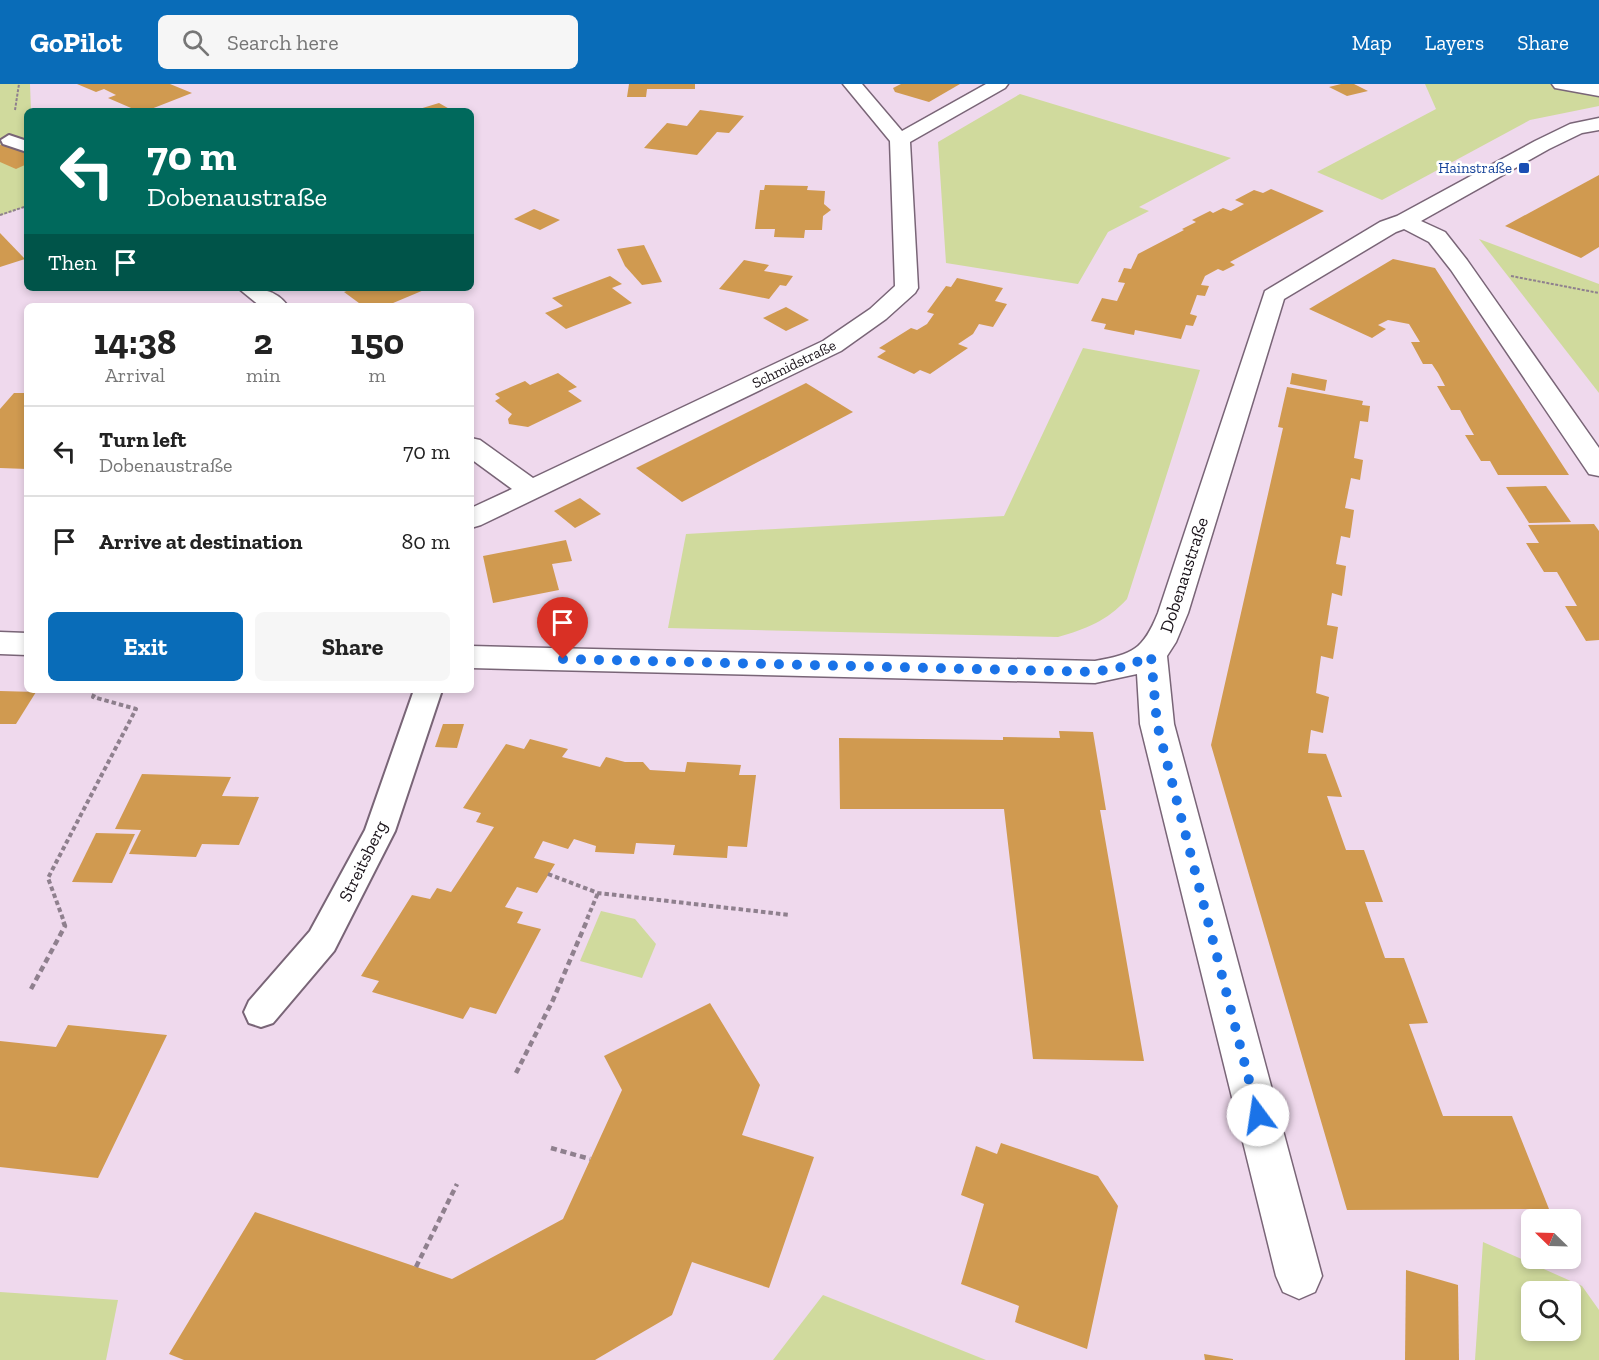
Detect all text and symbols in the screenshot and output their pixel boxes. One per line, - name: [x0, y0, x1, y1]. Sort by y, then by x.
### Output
- search box: [158, 15, 578, 69]
- text: GoPilot: [30, 26, 122, 59]
- icon: search: [179, 26, 212, 59]
- text: Search here: [227, 29, 338, 56]
- text: Map: [1352, 30, 1392, 55]
- text: Layers: [1425, 30, 1484, 55]
- text: Share: [1517, 30, 1569, 55]
- text: 70 m: [147, 130, 237, 181]
- icon: left: [48, 132, 126, 210]
- place label: Hainstraße: [1438, 159, 1512, 177]
- marker: Hainstraße: [1517, 161, 1531, 175]
- text: Dobenaustraße: [147, 181, 327, 213]
- icon: arrive: [109, 246, 142, 279]
- text: Then: [48, 249, 97, 276]
- text: 14:38: [94, 320, 176, 363]
- text: 2: [254, 320, 273, 363]
- text: 150: [350, 320, 404, 363]
- street label: Schmidstraße: [749, 336, 839, 392]
- text: Arrival: [105, 363, 165, 387]
- text: min: [246, 363, 280, 387]
- text: m: [369, 363, 386, 387]
- text: Turn left: [99, 426, 186, 453]
- icon: left: [48, 435, 81, 468]
- text: 70 m: [403, 438, 450, 465]
- text: Dobenaustraße: [99, 453, 232, 477]
- street label: Dobenaustraße: [1155, 514, 1213, 636]
- icon: arrive: [48, 525, 81, 558]
- text: Arrive at destination: [99, 528, 302, 555]
- text: 80 m: [402, 528, 450, 555]
- pin: [537, 597, 588, 659]
- icon: arrive: [546, 606, 579, 639]
- button: Exit: [48, 612, 243, 681]
- button: Share: [255, 612, 450, 681]
- street label: Streitsberg: [334, 817, 392, 905]
- position arrow: [1226, 1083, 1290, 1147]
- north arrow: [1521, 1209, 1581, 1269]
- map controls: [1521, 1209, 1581, 1341]
- button: search: [1521, 1281, 1581, 1341]

